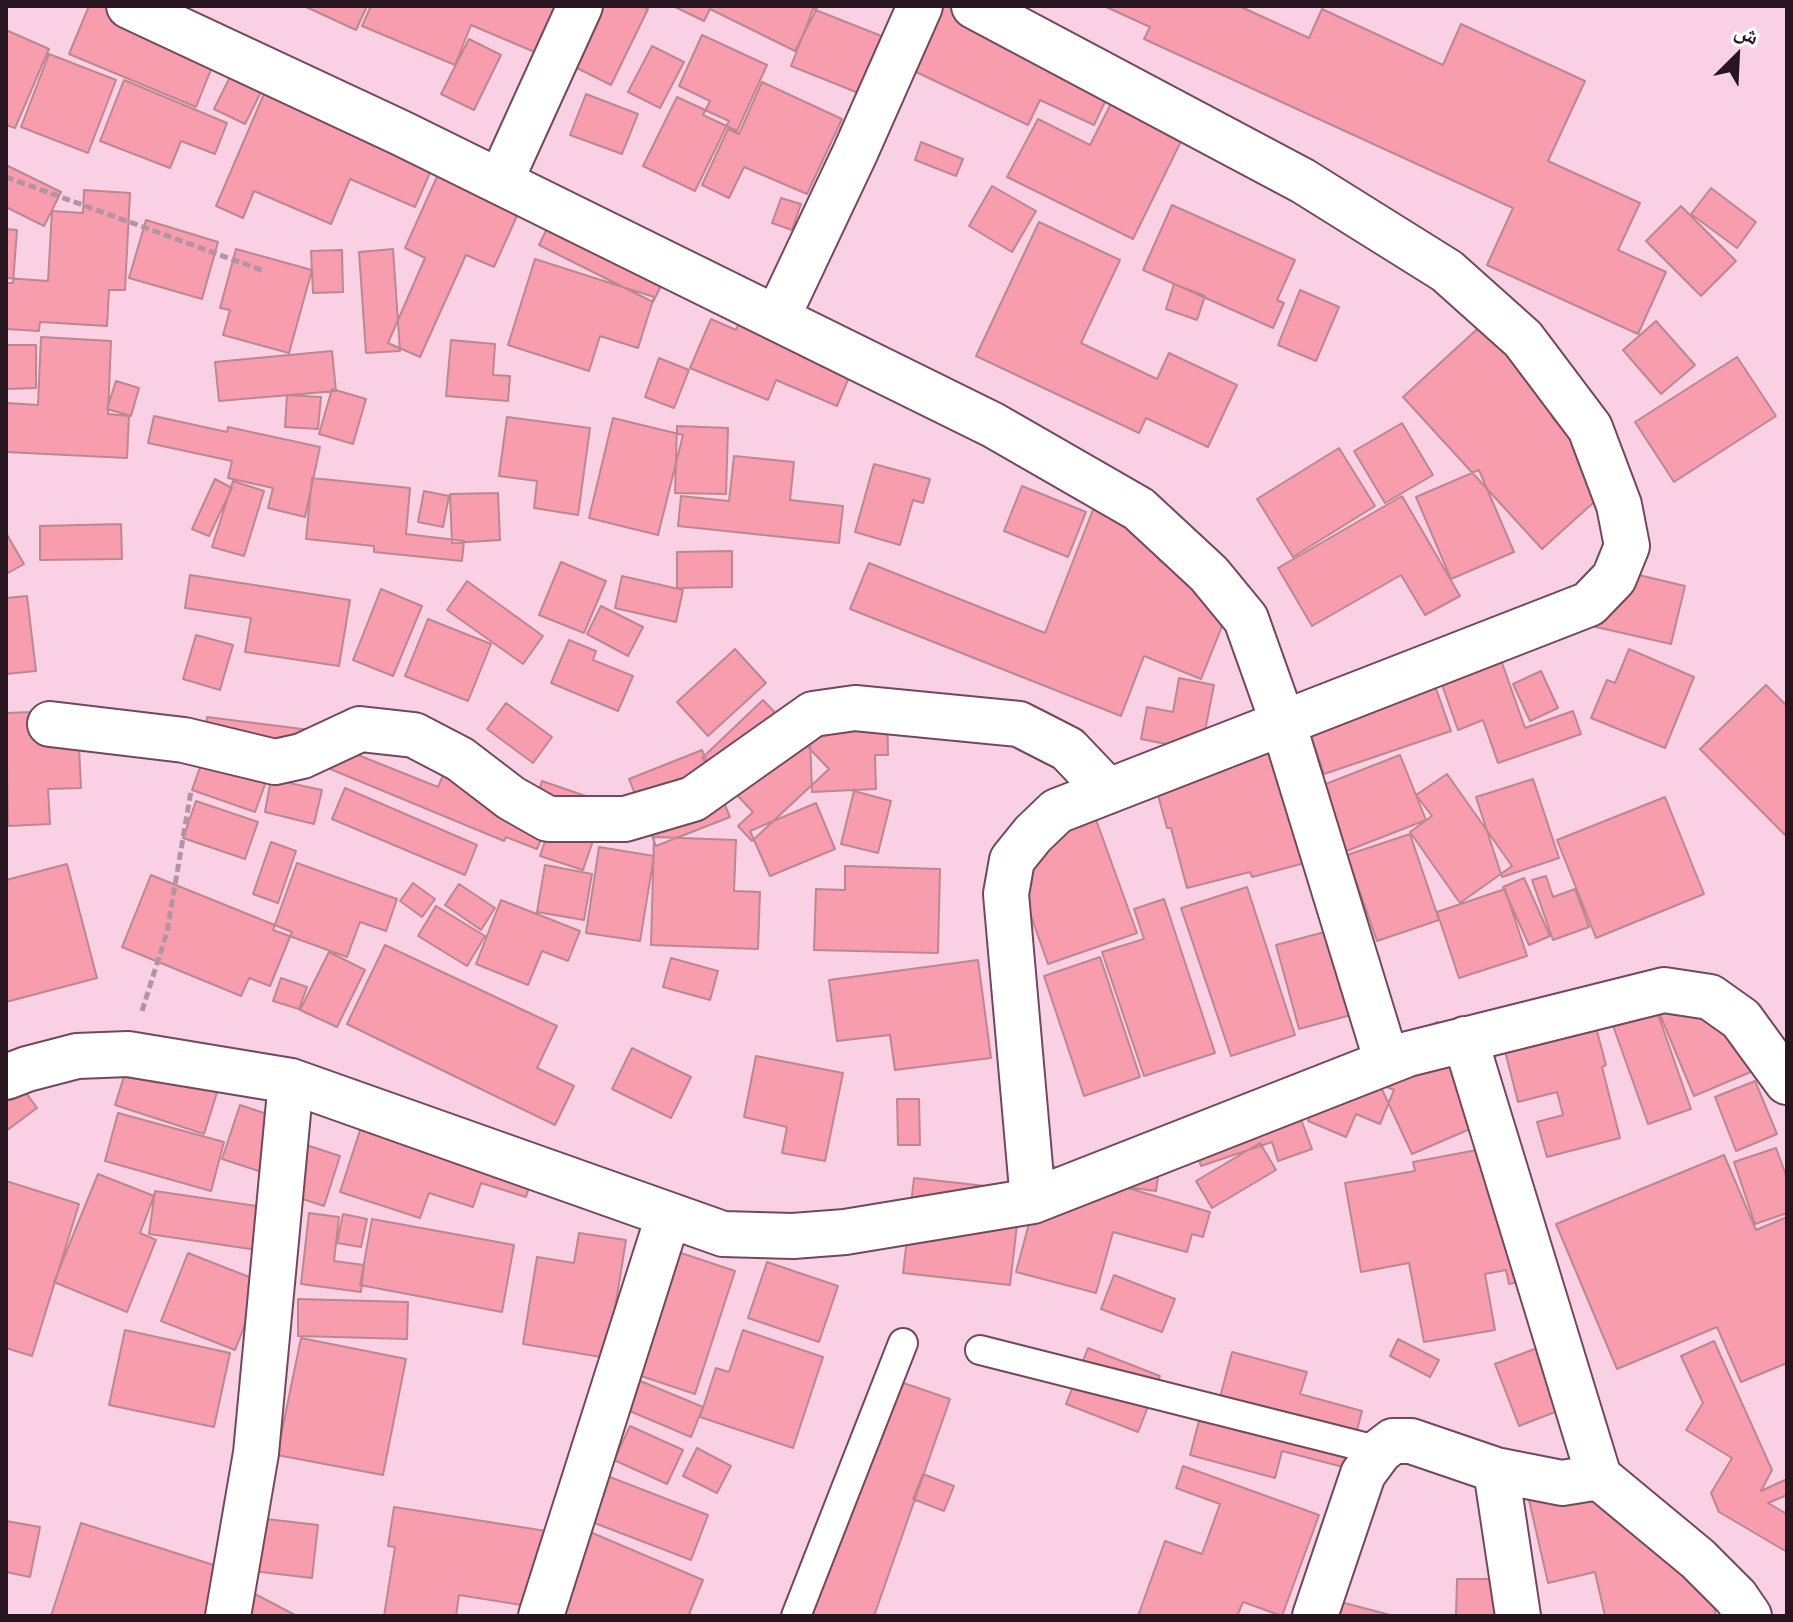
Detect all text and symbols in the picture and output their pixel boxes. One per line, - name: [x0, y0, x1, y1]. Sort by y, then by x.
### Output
- north arrow: [1697, 16, 1777, 96]
- text: ش: [1731, 17, 1763, 50]

